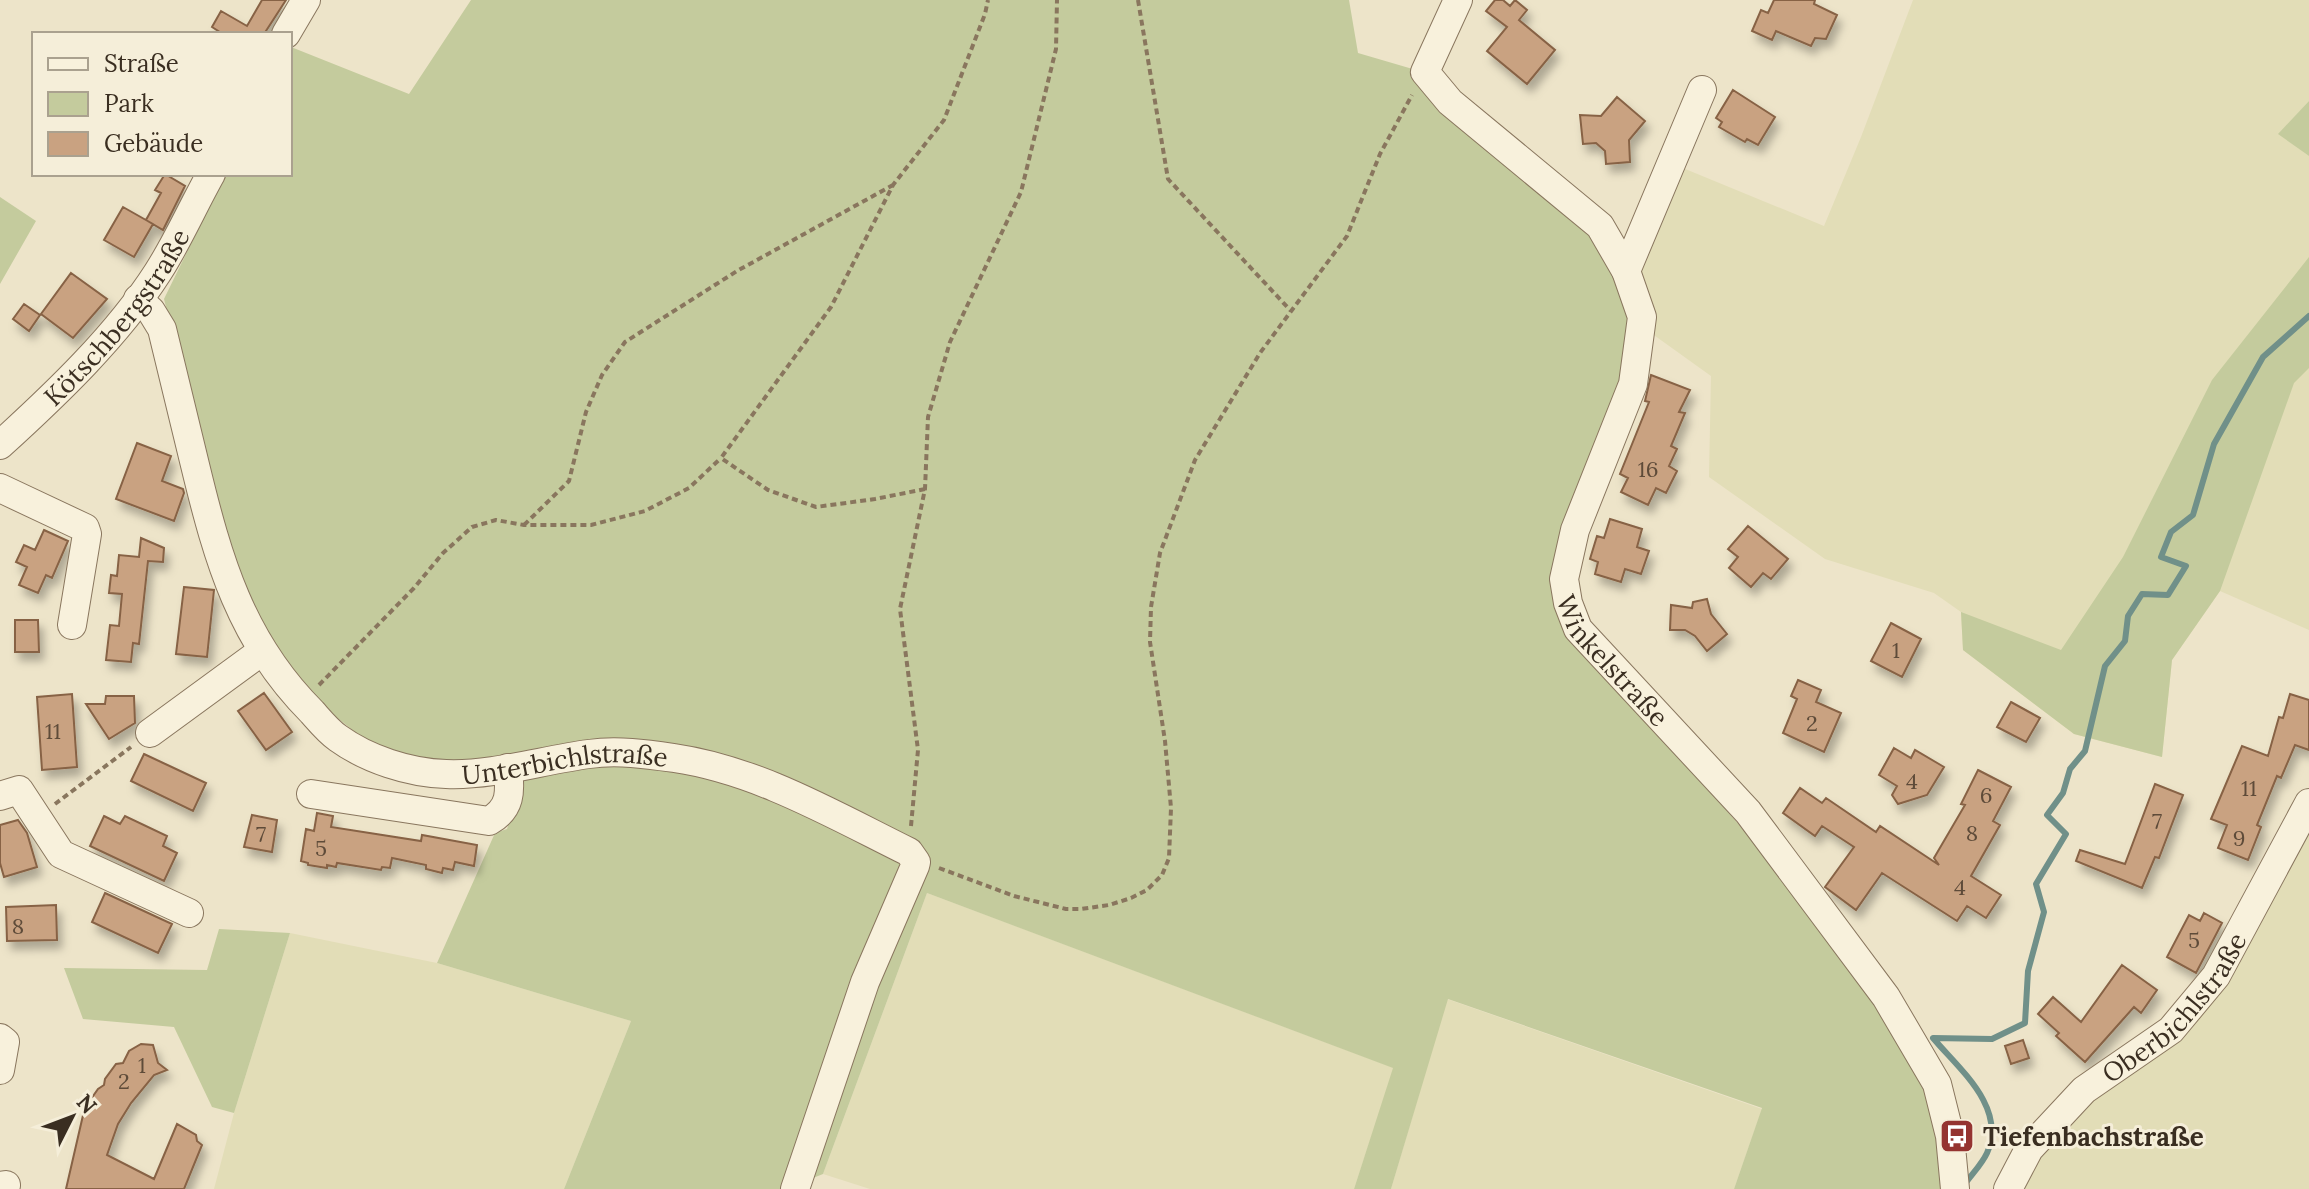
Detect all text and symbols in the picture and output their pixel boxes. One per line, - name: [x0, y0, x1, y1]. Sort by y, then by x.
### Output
- legend: [32, 32, 292, 176]
- text: Straße: [104, 48, 179, 79]
- text: Park: [104, 88, 154, 119]
- text: Gebäude: [104, 128, 203, 159]
- street label: Kötschbergstraße: [36, 223, 196, 412]
- house number: 16: [1638, 455, 1658, 483]
- street label: Winkelstraße: [1550, 590, 1676, 733]
- house number: 1: [1892, 636, 1900, 664]
- house number: 2: [1806, 709, 1818, 737]
- house number: 11: [45, 717, 61, 745]
- street label: Unterbichlstraße: [461, 736, 670, 791]
- house number: 4: [1906, 767, 1918, 795]
- house number: 11: [2241, 774, 2257, 802]
- house number: 6: [1980, 781, 1992, 809]
- house number: 7: [2152, 807, 2162, 835]
- house number: 8: [1966, 819, 1978, 847]
- house number: 7: [256, 820, 266, 848]
- house number: 9: [2233, 824, 2245, 852]
- house number: 5: [315, 834, 327, 862]
- house number: 4: [1954, 873, 1966, 901]
- house number: 8: [12, 912, 24, 940]
- street label: Oberbichlstraße: [2095, 926, 2253, 1089]
- house number: 5: [2188, 926, 2200, 954]
- house number: 1: [138, 1051, 146, 1079]
- house number: 2: [118, 1067, 130, 1095]
- north arrow: [32, 1077, 112, 1157]
- text: N: [71, 1088, 103, 1119]
- bus stop icon: Tiefenbachstraße: [1938, 1117, 1976, 1155]
- place label: Tiefenbachstraße: [1983, 1120, 2204, 1153]

